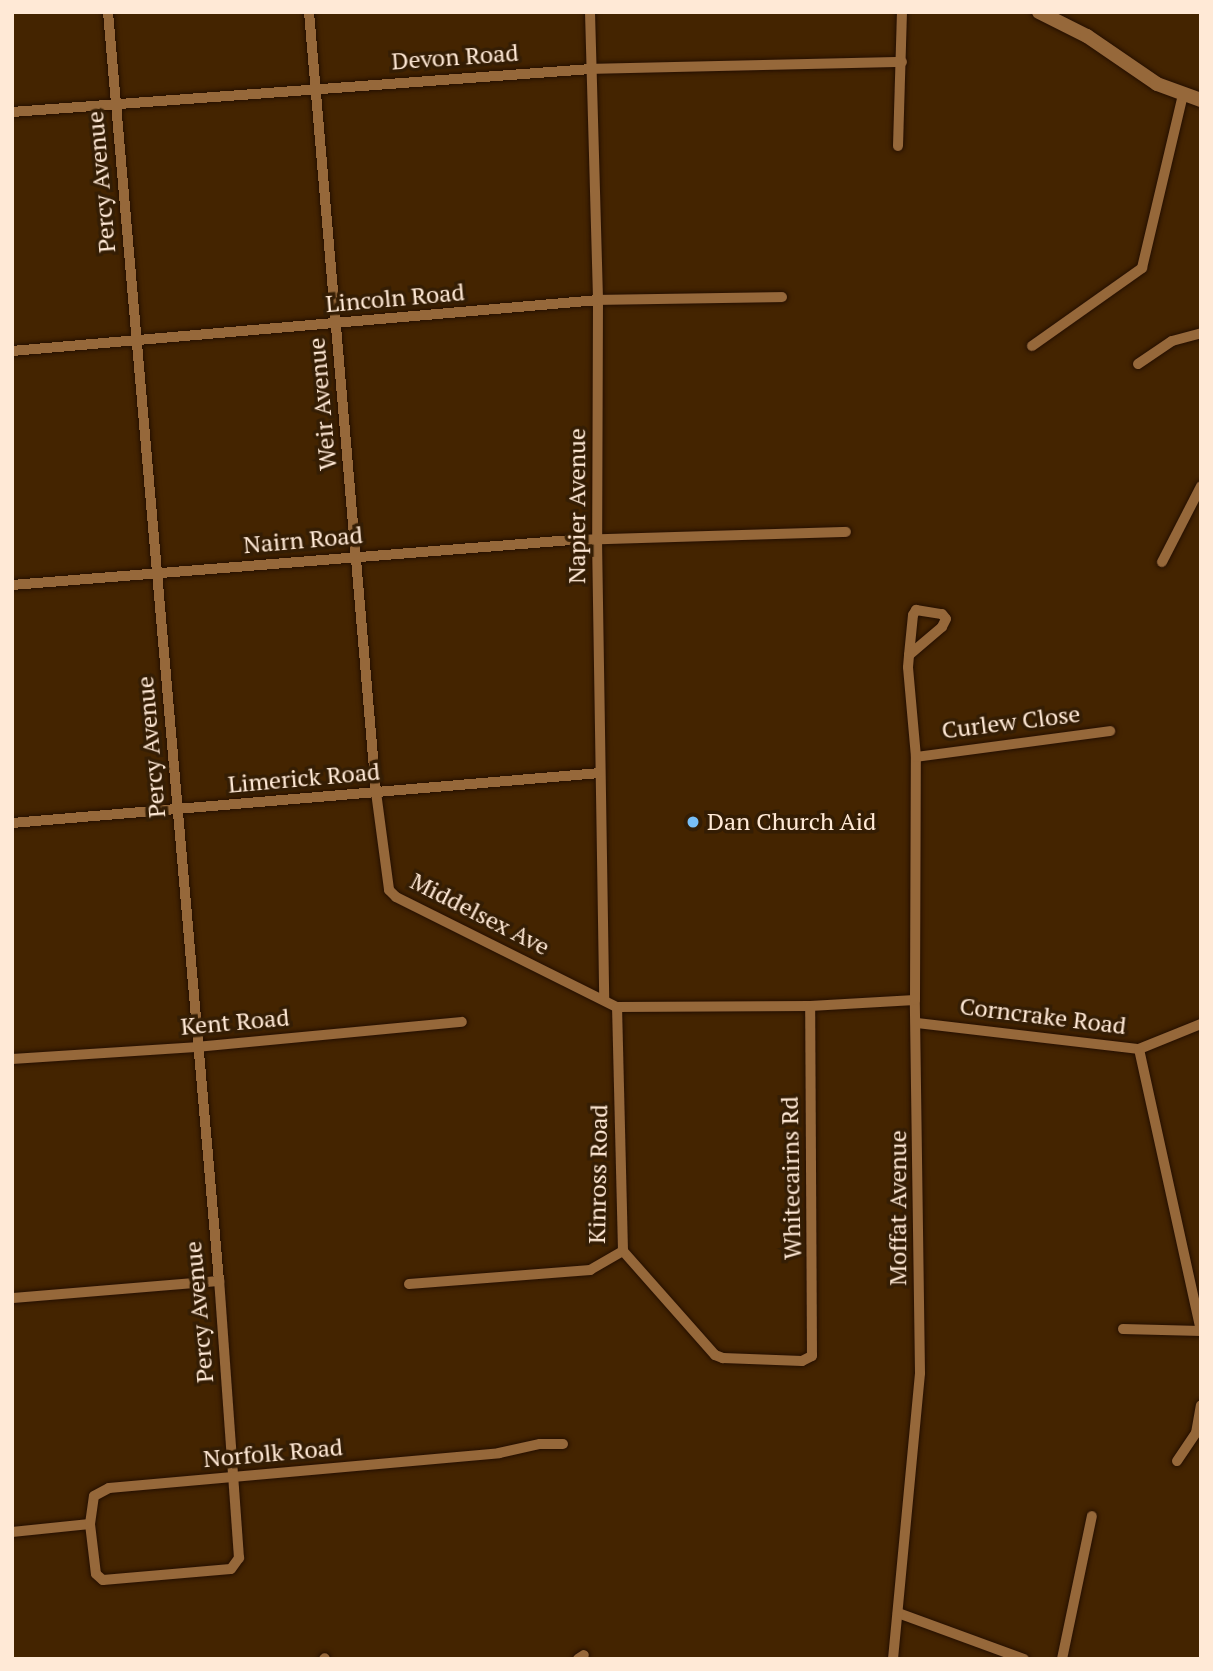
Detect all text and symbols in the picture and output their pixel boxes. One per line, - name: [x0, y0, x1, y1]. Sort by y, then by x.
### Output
- street label: Devon Road: [391, 38, 519, 76]
- street label: Percy Avenue: [80, 110, 122, 254]
- street label: Lincoln Road: [324, 278, 466, 318]
- street label: Weir Avenue: [302, 336, 342, 472]
- street label: Napier Avenue: [563, 428, 591, 584]
- street label: Nairn Road: [242, 520, 364, 560]
- street label: Percy Avenue: [130, 675, 172, 819]
- street label: Curlew Close: [940, 699, 1082, 745]
- street label: Limerick Road: [227, 757, 381, 799]
- place label: Dan Church Aid: [707, 808, 877, 836]
- marker: Dan Church Aid: [685, 814, 701, 830]
- street label: Middelsex Ave: [405, 866, 555, 962]
- street label: Corncrake Road: [958, 991, 1128, 1041]
- street label: Kent Road: [179, 1003, 291, 1041]
- street label: Whitecairns Rd: [775, 1096, 807, 1260]
- street label: Kinross Road: [582, 1104, 614, 1244]
- street label: Moffat Avenue: [884, 1130, 912, 1286]
- street label: Percy Avenue: [178, 1240, 220, 1384]
- street label: Norfolk Road: [202, 1433, 344, 1473]

